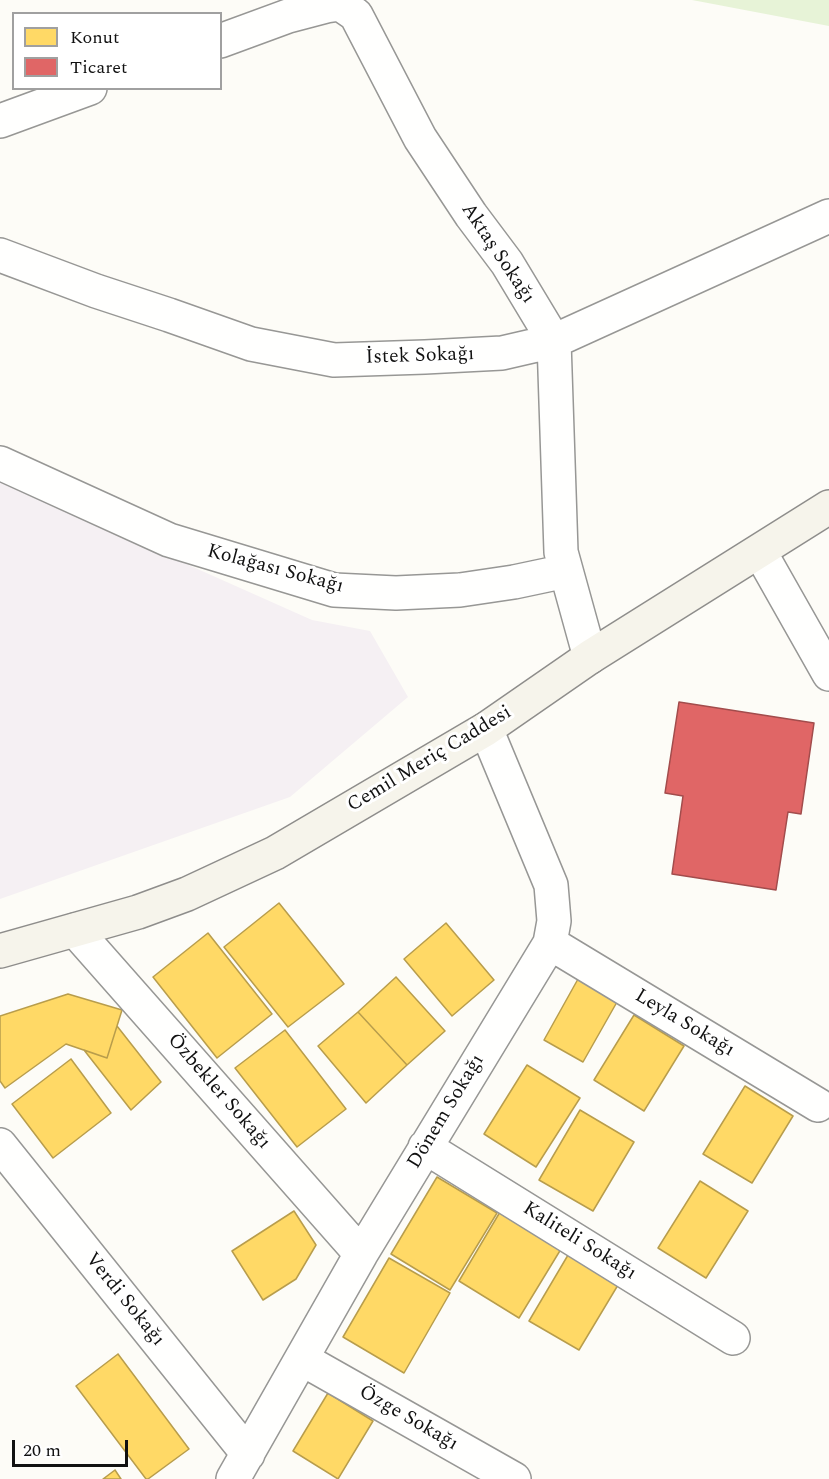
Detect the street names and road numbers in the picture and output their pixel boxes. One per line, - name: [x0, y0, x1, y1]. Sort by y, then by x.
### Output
- street label: Aktaş Sokağı: [455, 199, 539, 309]
- street label: İstek Sokağı: [365, 343, 475, 371]
- street label: Kolağası Sokağı: [204, 540, 346, 600]
- street label: Cemil Meriç Caddesi: [344, 701, 516, 819]
- street label: Leyla Sokağı: [630, 985, 738, 1063]
- street label: Özbekler Sokağı: [161, 1029, 275, 1155]
- street label: Dönem Sokağı: [403, 1050, 491, 1174]
- street label: Kaliteli Sokağı: [518, 1198, 640, 1286]
- street label: Verdi Sokağı: [79, 1248, 169, 1352]
- street label: Özge Sokağı: [354, 1381, 462, 1457]

